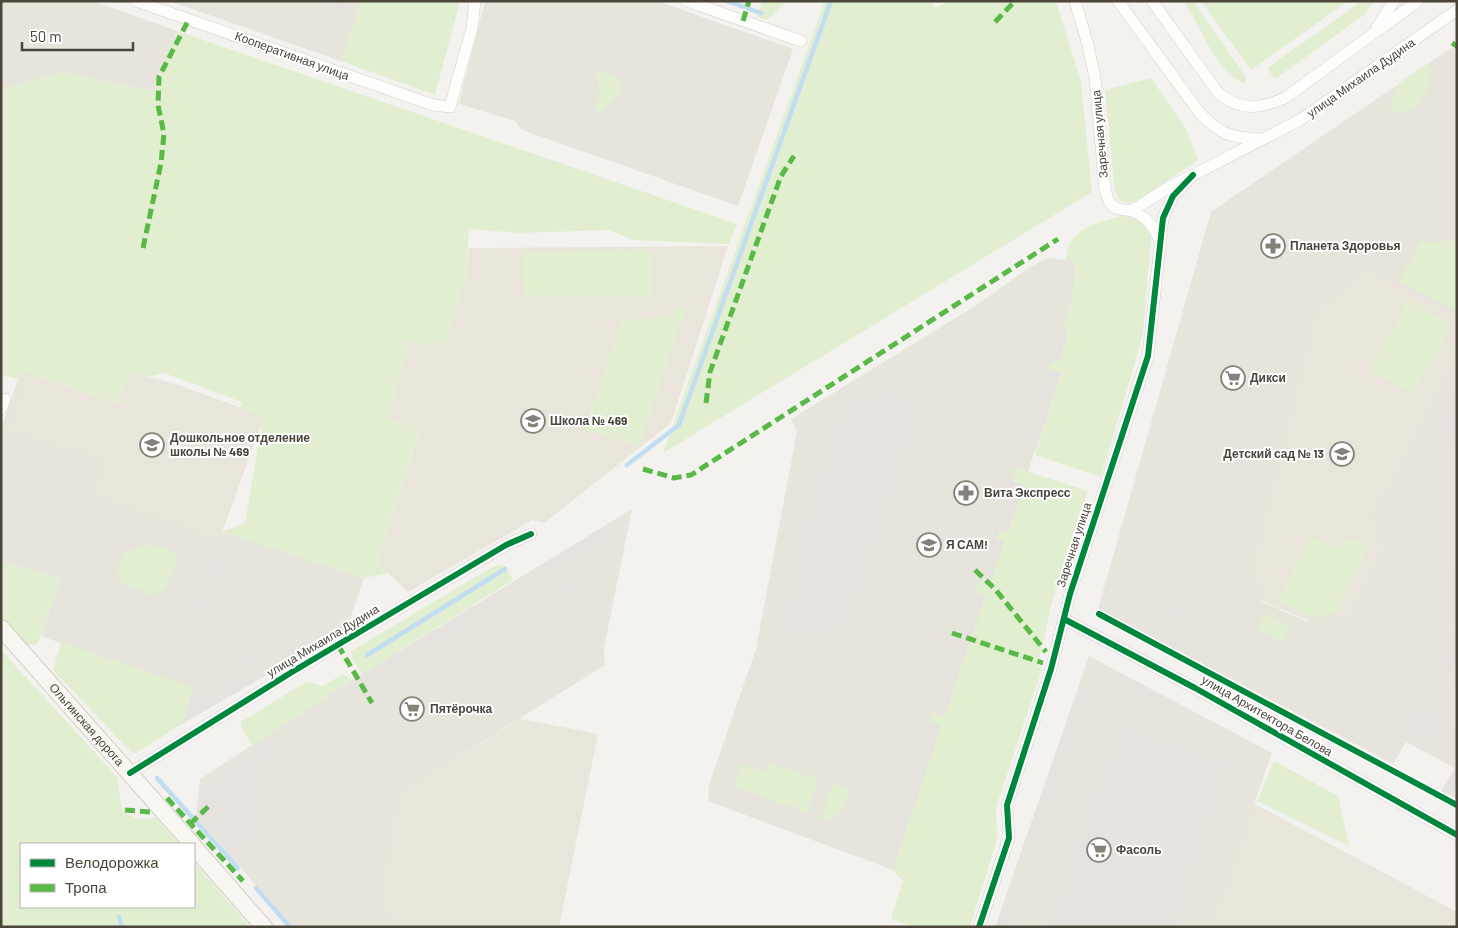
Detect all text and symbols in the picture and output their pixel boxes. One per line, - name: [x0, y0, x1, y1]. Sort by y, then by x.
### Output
- scale bar: [22, 20, 134, 52]
- text: 50 m: [30, 27, 62, 45]
- street label: Кооперативная улица: [233, 28, 352, 83]
- street label: улица Михаила Дудина: [1304, 34, 1418, 121]
- street label: Заречная улица: [1088, 89, 1111, 179]
- pharmacy icon: Планета Здоровья: [1260, 233, 1286, 259]
- place label: Планета Здоровья: [1290, 238, 1401, 253]
- supermarket icon: Дикси: [1220, 365, 1246, 391]
- place label: Дикси: [1250, 370, 1286, 385]
- school or university icon: Школа № 469: [520, 408, 546, 434]
- place label: Школа № 469: [550, 413, 628, 427]
- place label: Дошкольное отделение школы № 469: [170, 430, 310, 458]
- school or university icon: Дошкольное отделение школы № 469: [139, 432, 165, 458]
- school or university icon: Детский сад № 13: [1329, 441, 1355, 467]
- place label: Детский сад № 13: [1223, 446, 1324, 461]
- pharmacy icon: Вита Экспресс: [953, 480, 979, 506]
- place label: Вита Экспресс: [984, 485, 1071, 500]
- street label: Заречная улица: [1053, 500, 1094, 589]
- school or university icon: Я САМ!: [916, 532, 942, 558]
- place label: Я САМ!: [946, 537, 988, 551]
- street label: улица Михаила Дудина: [264, 601, 382, 680]
- street label: улица Архитектора Белова: [1199, 672, 1336, 759]
- street label: Ольгинская дорога: [47, 680, 128, 768]
- supermarket icon: Пятёрочка: [399, 696, 425, 722]
- place label: Пятёрочка: [430, 701, 493, 716]
- supermarket icon: Фасоль: [1086, 837, 1112, 863]
- place label: Фасоль: [1116, 842, 1162, 856]
- legend: [20, 843, 195, 908]
- text: Велодорожка: [65, 853, 159, 871]
- text: Тропа: [65, 878, 107, 896]

